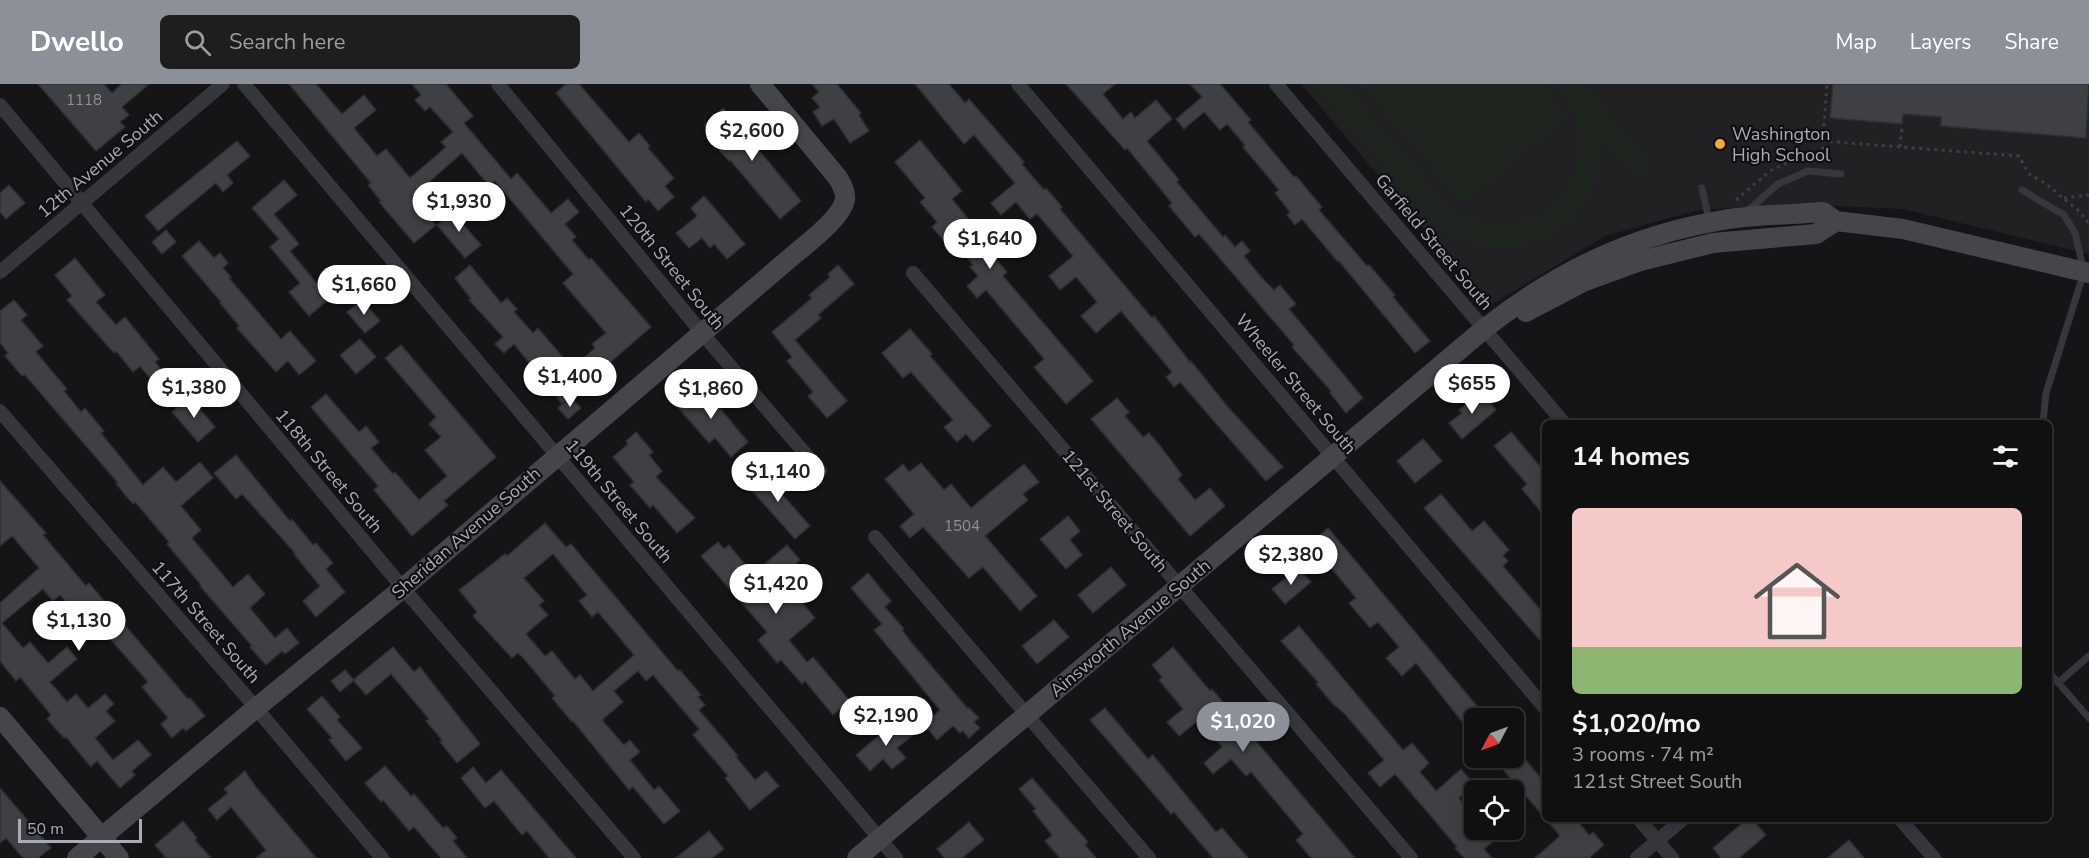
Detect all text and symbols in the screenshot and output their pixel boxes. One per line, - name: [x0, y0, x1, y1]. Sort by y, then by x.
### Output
- search box: [160, 15, 580, 69]
- text: Dwello: [30, 23, 124, 61]
- icon: search: [181, 26, 214, 59]
- text: Search here: [229, 27, 346, 57]
- text: Map: [1835, 28, 1877, 56]
- text: Layers: [1910, 28, 1971, 56]
- text: Share: [2004, 28, 2059, 56]
- house number: 1118: [66, 90, 102, 110]
- street label: 12th Avenue South: [32, 105, 168, 223]
- pin: $2,600: [703, 111, 801, 162]
- text: $2,600: [720, 117, 784, 144]
- place label: Washington High School: [1732, 122, 1831, 167]
- marker: Washington High School: [1713, 137, 1727, 151]
- street label: Garfield Street South: [1370, 169, 1498, 315]
- pin: $1,930: [410, 182, 508, 233]
- text: $1,930: [427, 188, 491, 215]
- street label: 120th Street South: [614, 199, 730, 335]
- pin: $1,640: [941, 219, 1039, 270]
- text: $1,640: [958, 225, 1022, 252]
- pin: $1,660: [315, 265, 413, 316]
- text: $1,660: [332, 271, 396, 298]
- street label: Wheeler Street South: [1230, 309, 1362, 459]
- pin: $1,400: [521, 357, 619, 408]
- text: $1,400: [538, 363, 602, 390]
- pin: $655: [1436, 364, 1508, 415]
- pin: $1,380: [145, 368, 243, 419]
- pin: $1,860: [662, 369, 760, 420]
- text: $655: [1448, 370, 1496, 397]
- text: $1,380: [162, 374, 226, 401]
- text: $1,860: [679, 375, 743, 402]
- street label: 118th Street South: [270, 404, 388, 538]
- street label: 119th Street South: [560, 434, 678, 568]
- text: 14 homes: [1572, 439, 1690, 474]
- icon: filters: [1989, 440, 2022, 473]
- street label: 121st Street South: [1057, 445, 1173, 577]
- pin: $1,140: [729, 452, 827, 503]
- text: $1,140: [746, 458, 810, 485]
- street label: Sheridan Avenue South: [386, 462, 546, 604]
- house number: 1504: [944, 516, 980, 536]
- pin: $2,380: [1242, 535, 1340, 586]
- text: $2,380: [1259, 541, 1323, 568]
- icon: home: [1743, 547, 1851, 655]
- street label: Ainsworth Avenue South: [1045, 554, 1215, 702]
- street label: 117th Street South: [146, 556, 266, 688]
- pin: $1,420: [727, 564, 825, 615]
- text: $1,420: [744, 570, 808, 597]
- pin: $1,130: [30, 601, 128, 652]
- text: $1,130: [47, 607, 111, 634]
- pin: $2,190: [837, 696, 935, 747]
- text: $2,190: [854, 702, 918, 729]
- pin: $1,020: [1194, 702, 1292, 753]
- text: $1,020/mo: [1572, 706, 1701, 741]
- text: $1,020: [1211, 708, 1275, 735]
- north arrow: [1464, 708, 1524, 768]
- map controls: [1464, 708, 1524, 840]
- text: 3 rooms · 74 m²: [1572, 741, 1714, 768]
- text: 121st Street South: [1572, 768, 1742, 795]
- button: locate: [1464, 780, 1524, 840]
- scale bar: [18, 816, 142, 844]
- text: 50 m: [27, 818, 64, 840]

